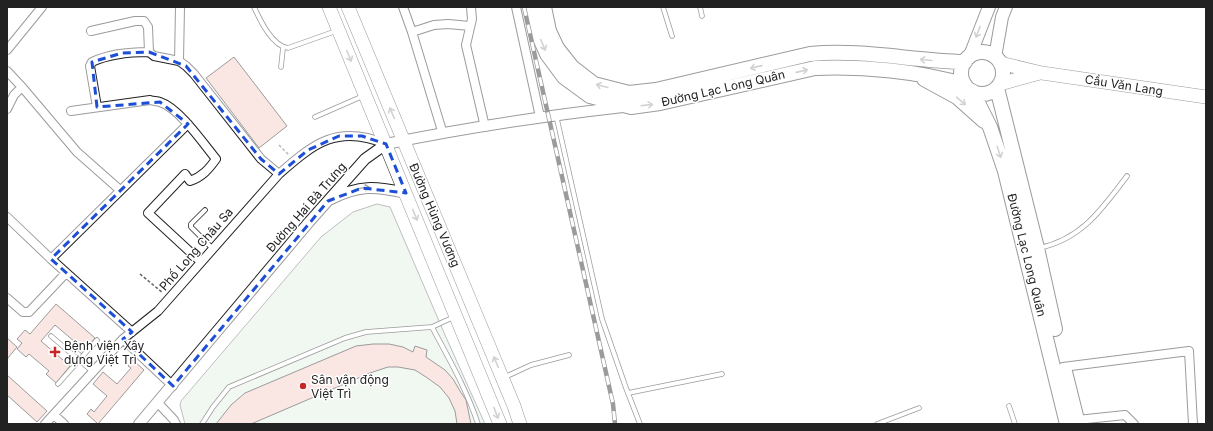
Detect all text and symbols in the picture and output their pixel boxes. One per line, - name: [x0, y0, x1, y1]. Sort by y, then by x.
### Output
- one-way arrow: [974, 26, 982, 38]
- one-way arrow: [539, 38, 547, 50]
- one-way arrow: [345, 50, 353, 62]
- one-way arrow: [920, 56, 933, 64]
- one-way arrow: [750, 63, 763, 71]
- street label: Đường Lạc Long Quân: [660, 66, 786, 110]
- one-way arrow: [795, 66, 808, 74]
- street label: Cầu Văn Lang: [1084, 71, 1164, 99]
- one-way arrow: [595, 82, 608, 89]
- one-way arrow: [955, 96, 966, 105]
- one-way arrow: [640, 101, 653, 108]
- one-way arrow: [387, 107, 395, 119]
- one-way arrow: [996, 146, 1004, 158]
- street label: Đường Hai Bà Trưng: [263, 159, 349, 255]
- street label: Đường Hùng Vương: [406, 161, 464, 269]
- one-way arrow: [357, 184, 370, 192]
- street label: Đường Lạc Long Quân: [1004, 192, 1050, 318]
- street label: Phố Long Châu Sa: [156, 205, 236, 293]
- one-way arrow: [411, 208, 419, 220]
- place label: Bệnh viện Xây dựng Việt Trì: [64, 338, 145, 367]
- marker: Bệnh viện Xây dựng Việt Trì: [49, 346, 61, 358]
- one-way arrow: [492, 356, 499, 368]
- place label: Sân vận động Việt Trì: [311, 372, 389, 401]
- marker: Sân vận động Việt Trì: [298, 381, 308, 391]
- one-way arrow: [492, 406, 500, 418]

